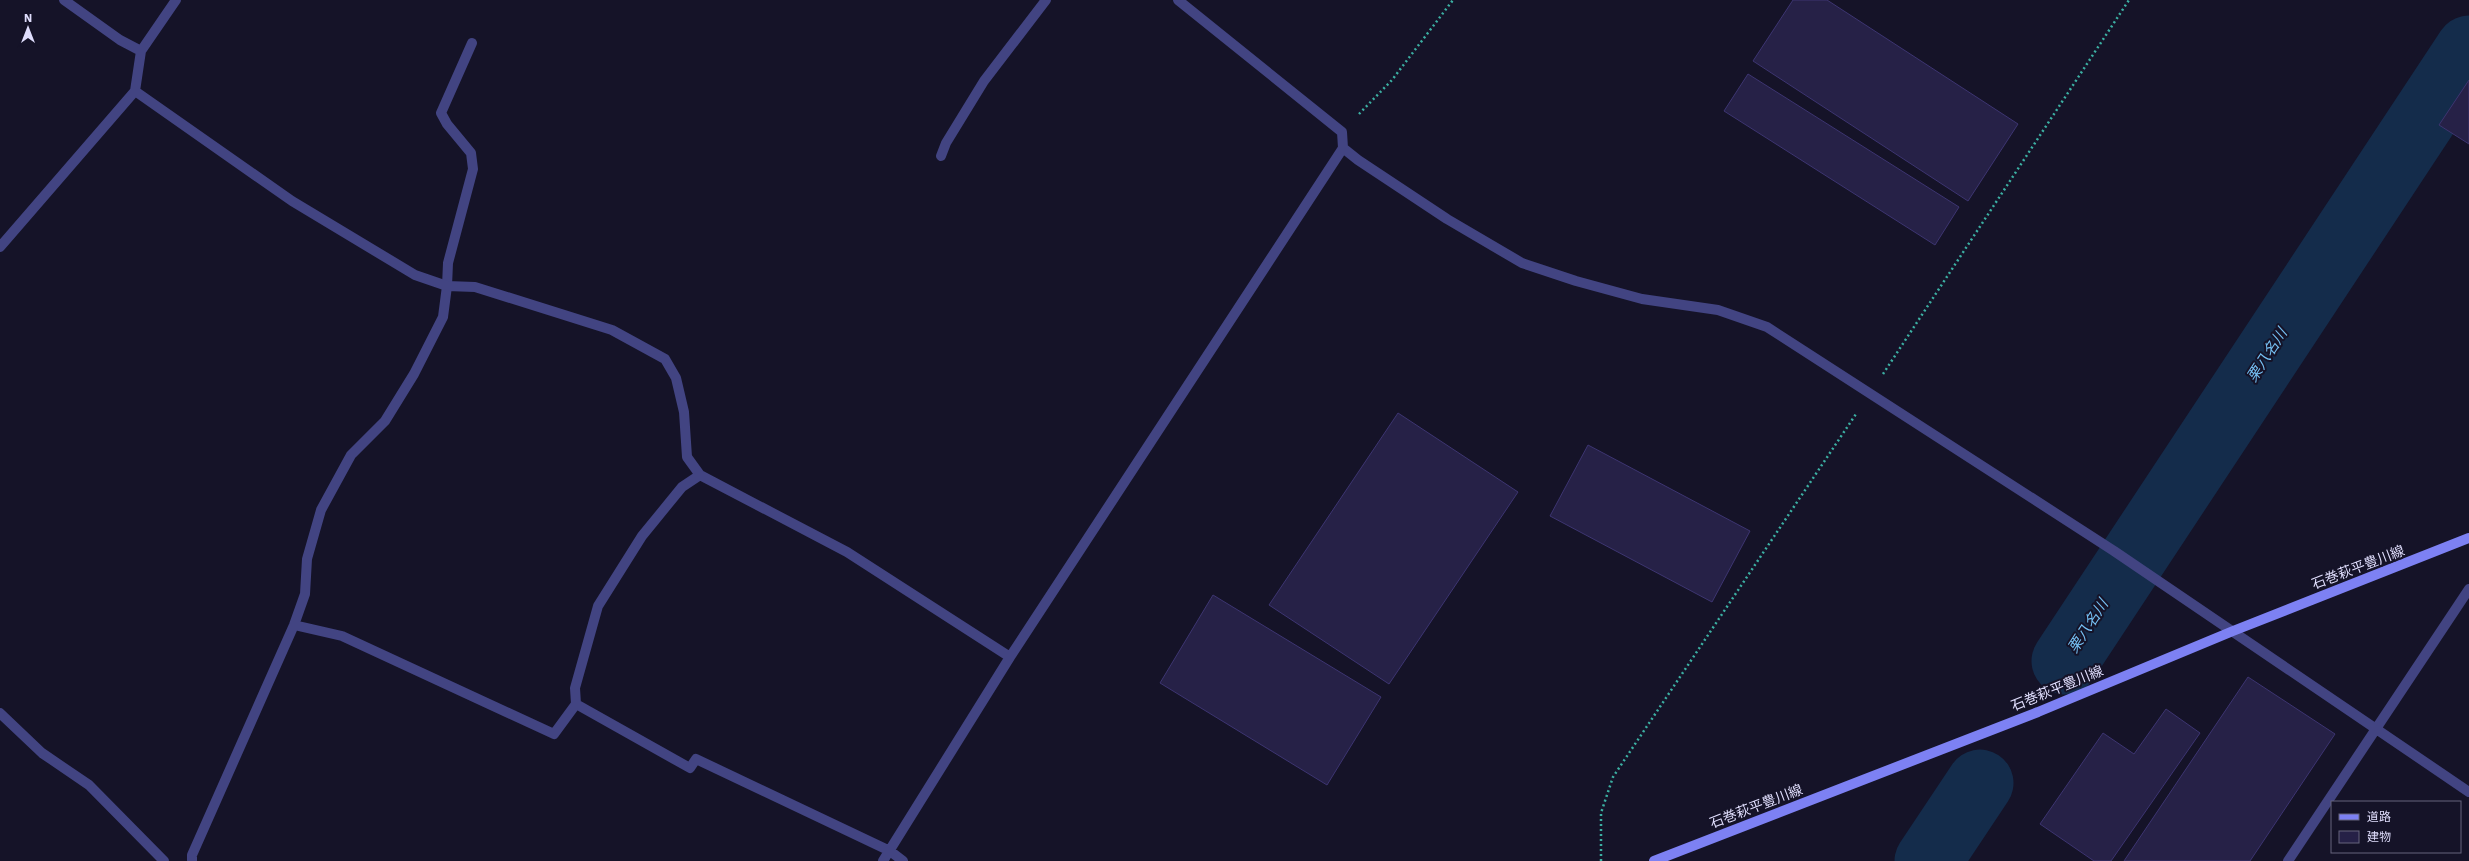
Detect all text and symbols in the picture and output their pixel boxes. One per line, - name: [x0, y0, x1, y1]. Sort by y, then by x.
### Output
- north arrow: [8, 8, 48, 48]
- text: N: [24, 12, 32, 25]
- water label: 栗八名川: [2243, 323, 2292, 385]
- street label: 石巻萩平豊川線: [2309, 542, 2407, 592]
- water label: 栗八名川: [2064, 594, 2113, 656]
- street label: 石巻萩平豊川線: [2009, 662, 2105, 714]
- street label: 石巻萩平豊川線: [1707, 781, 1805, 831]
- legend: [2331, 801, 2461, 853]
- text: 道路: [2367, 810, 2391, 824]
- text: 建物: [2367, 830, 2391, 844]

